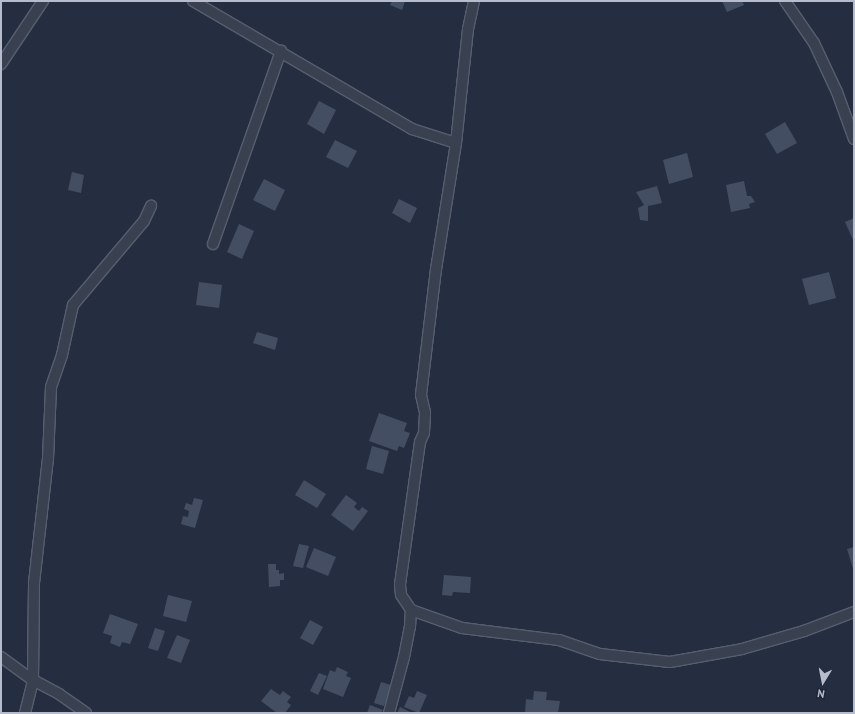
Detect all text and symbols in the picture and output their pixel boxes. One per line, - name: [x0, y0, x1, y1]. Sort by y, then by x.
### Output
- north arrow: [803, 662, 843, 702]
- text: N: [816, 686, 826, 701]

